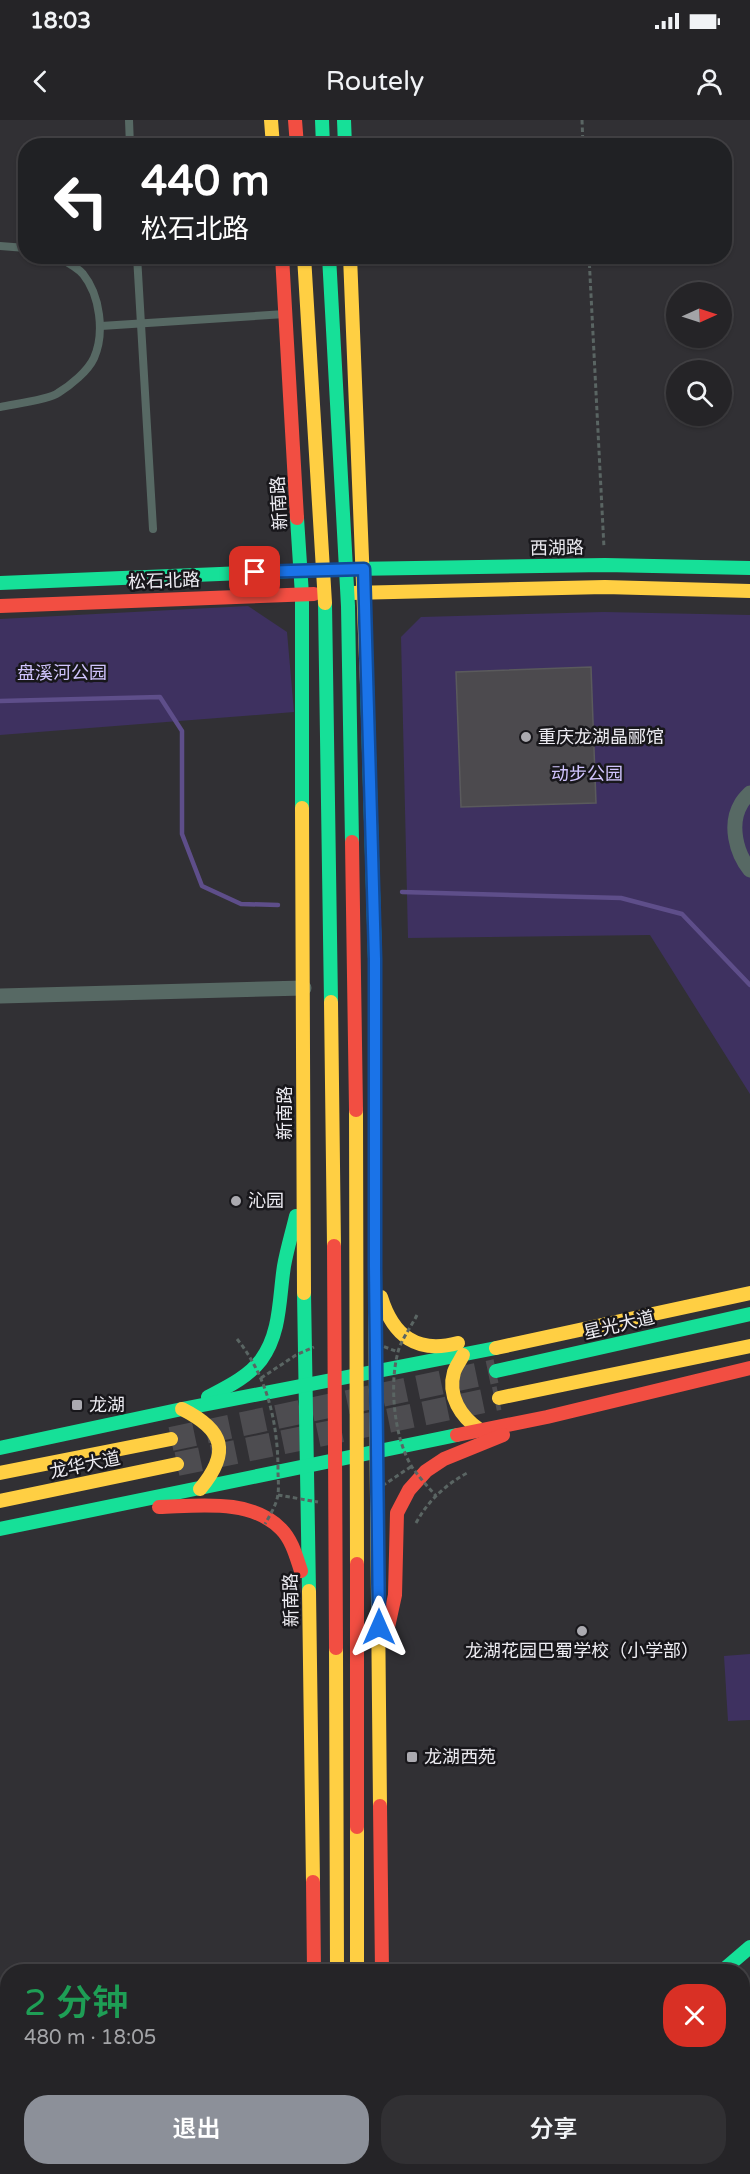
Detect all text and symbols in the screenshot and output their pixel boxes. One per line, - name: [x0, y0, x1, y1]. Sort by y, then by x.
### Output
- text: 18:03: [30, 8, 91, 34]
- icon: back: [24, 65, 57, 98]
- text: Routely: [326, 65, 424, 98]
- icon: person: [693, 65, 726, 98]
- text: 440 m: [141, 156, 270, 207]
- icon: left: [42, 162, 120, 240]
- text: 松石北路: [141, 213, 249, 246]
- north arrow: [666, 282, 732, 348]
- map controls: [666, 282, 732, 426]
- button: search: [666, 360, 732, 426]
- street label: 新南路: [267, 475, 291, 531]
- street label: 西湖路: [530, 537, 584, 559]
- pin: [229, 546, 280, 597]
- icon: arrive: [238, 555, 271, 588]
- street label: 松石北路: [128, 569, 200, 593]
- park label: 盘溪河公园: [17, 662, 107, 684]
- place label: 重庆龙湖晶郦馆: [538, 726, 664, 748]
- marker: 重庆龙湖晶郦馆: [519, 730, 533, 744]
- park label: 动步公园: [551, 763, 623, 785]
- street label: 新南路: [274, 1086, 296, 1140]
- place label: 沁园: [248, 1190, 284, 1212]
- marker: 沁园: [229, 1194, 243, 1208]
- street label: 星光大道: [581, 1306, 657, 1344]
- place label: 龙湖: [89, 1394, 125, 1416]
- marker: 龙湖: [70, 1398, 84, 1412]
- street label: 龙华大道: [47, 1447, 123, 1483]
- street label: 新南路: [280, 1573, 302, 1627]
- position arrow: [347, 1595, 411, 1659]
- marker: 龙湖花园巴蜀学校（小学部）: [575, 1624, 589, 1638]
- place label: 龙湖花园巴蜀学校（小学部）: [465, 1640, 699, 1662]
- place label: 龙湖西苑: [424, 1746, 496, 1768]
- marker: 龙湖西苑: [405, 1750, 419, 1764]
- text: 2 分钟: [24, 1982, 128, 2025]
- button: close: [663, 1984, 726, 2047]
- text: 480 m · 18:05: [24, 2026, 156, 2050]
- button: 退出: [24, 2095, 369, 2164]
- button: 分享: [381, 2095, 726, 2164]

